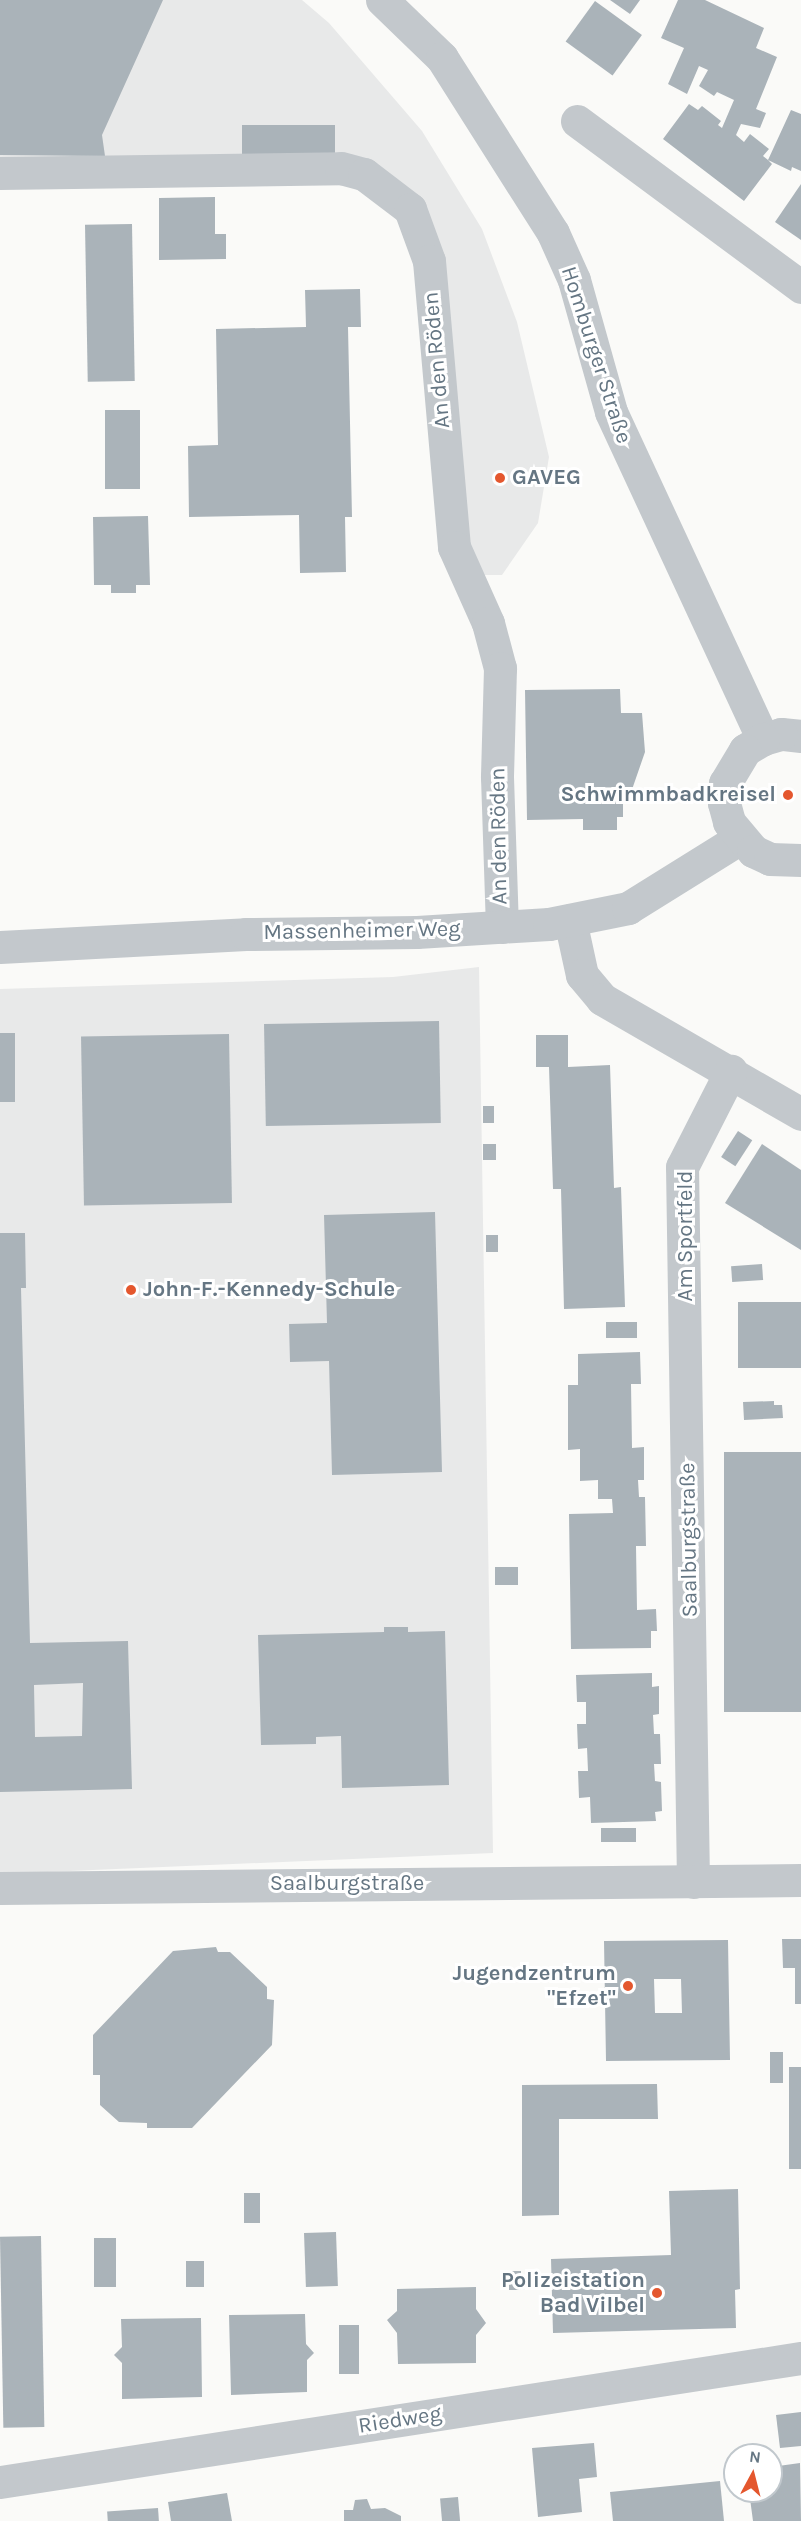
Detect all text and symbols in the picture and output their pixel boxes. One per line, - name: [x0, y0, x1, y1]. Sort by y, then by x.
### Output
- street label: Homburger Straße: [555, 263, 637, 447]
- street label: An den Röden: [418, 291, 456, 429]
- place label: GAVEG: [512, 465, 581, 491]
- marker: GAVEG: [493, 471, 507, 485]
- street label: An den Röden: [485, 767, 513, 905]
- place label: Schwimmbadkreisel: [561, 782, 776, 808]
- marker: Schwimmbadkreisel: [781, 788, 795, 802]
- street label: Massenheimer Weg: [263, 916, 461, 946]
- street label: Am Sportfeld: [673, 1171, 699, 1301]
- place label: John-F.-Kennedy-Schule: [143, 1277, 395, 1303]
- marker: John-F.-Kennedy-Schule: [124, 1283, 138, 1297]
- street label: Saalburgstraße: [674, 1462, 704, 1618]
- street label: Saalburgstraße: [270, 1871, 424, 1897]
- place label: Jugendzentrum "Efzet": [453, 1960, 616, 2012]
- marker: Jugendzentrum "Efzet": [621, 1979, 635, 1993]
- place label: Polizeistation Bad Vilbel: [501, 2267, 645, 2318]
- marker: Polizeistation Bad Vilbel: [650, 2286, 664, 2300]
- street label: Riedweg: [356, 2400, 444, 2440]
- north arrow: [723, 2443, 783, 2503]
- text: N: [748, 2446, 762, 2467]

